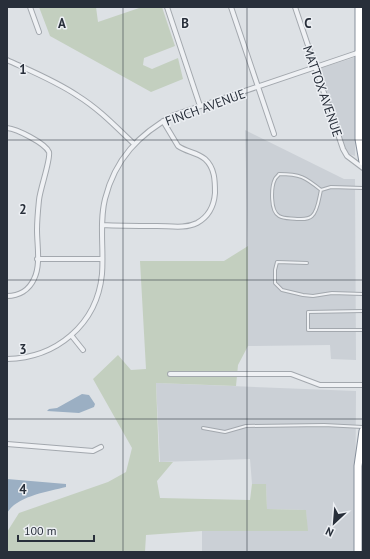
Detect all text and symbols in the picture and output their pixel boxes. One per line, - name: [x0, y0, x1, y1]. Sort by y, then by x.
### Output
- text: A: [58, 15, 66, 32]
- text: B: [181, 15, 189, 32]
- text: C: [304, 15, 312, 32]
- street label: MATTOX AVENUE: [299, 43, 346, 139]
- text: 1: [19, 61, 27, 78]
- street label: FINCH AVENUE: [163, 85, 248, 130]
- text: 2: [19, 201, 27, 218]
- text: 3: [19, 341, 27, 358]
- text: 4: [19, 481, 27, 498]
- north arrow: [314, 503, 354, 543]
- scale bar: [18, 517, 94, 543]
- text: 100 m: [24, 523, 57, 538]
- text: N: [323, 524, 336, 540]

